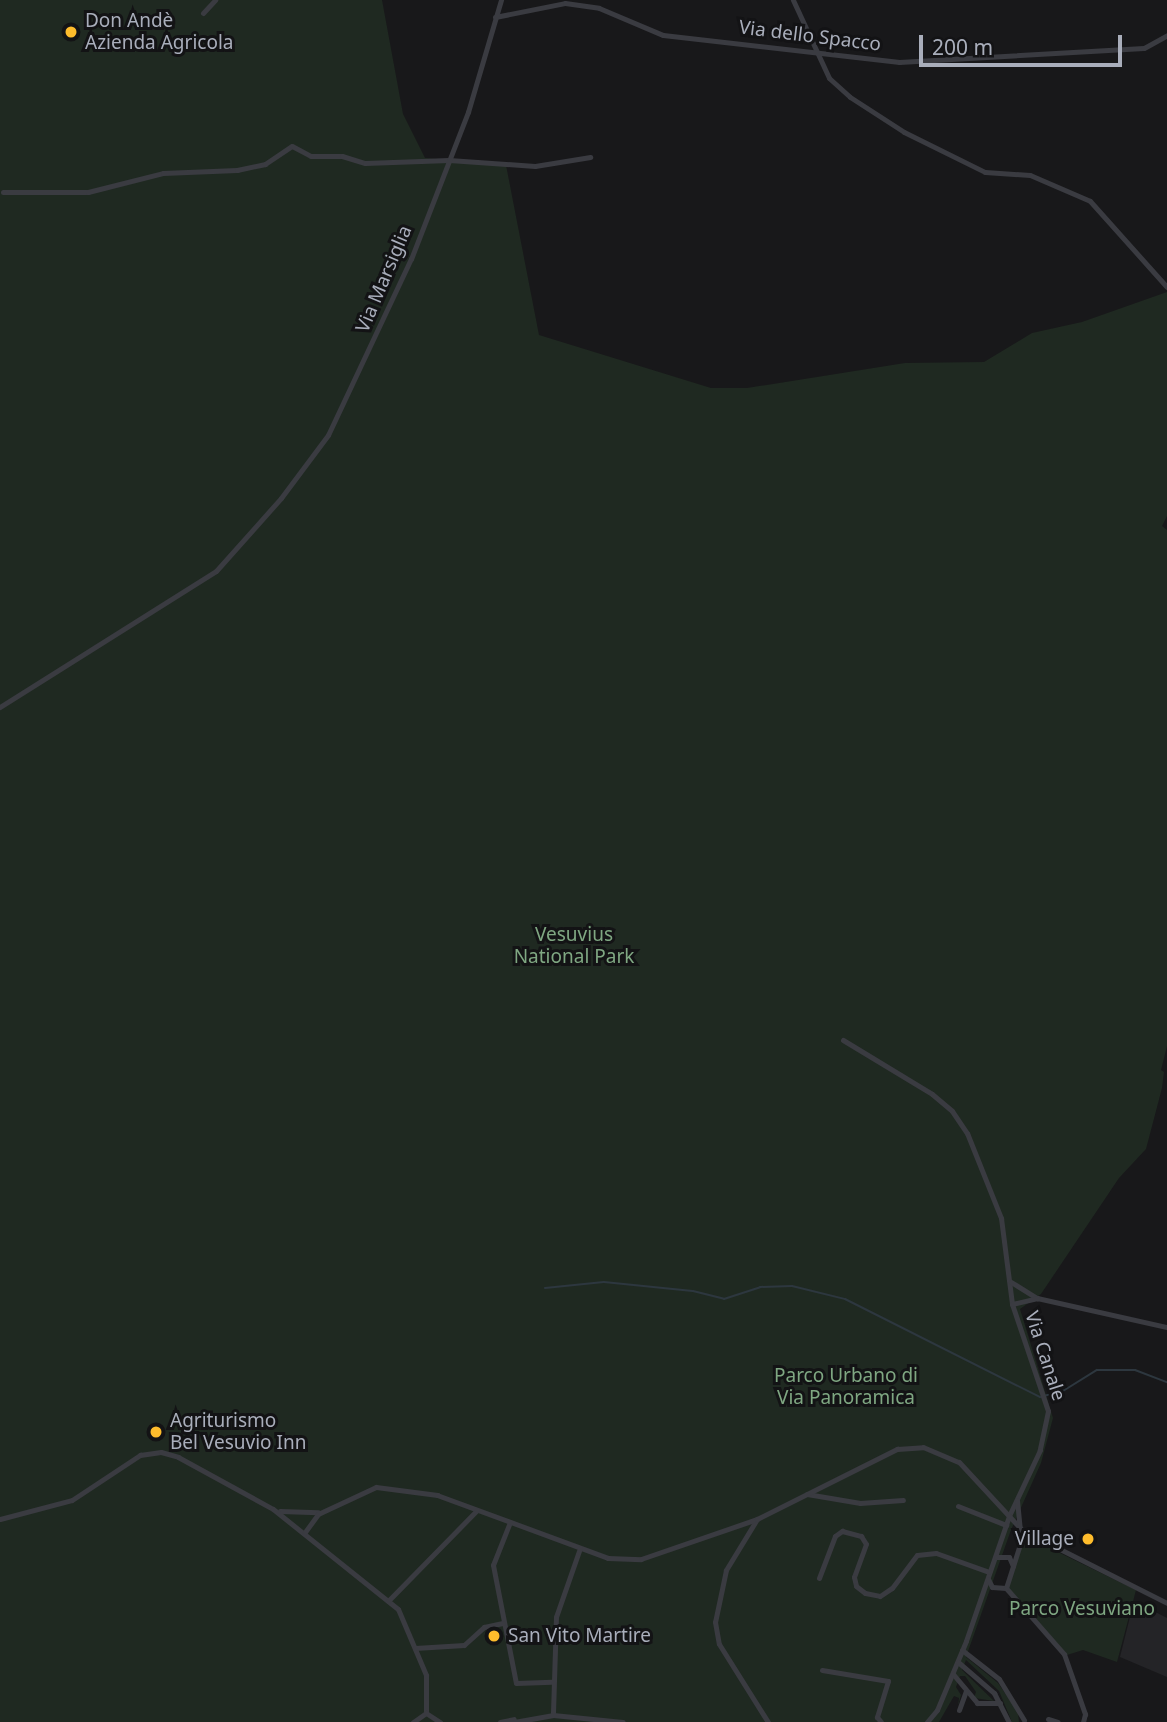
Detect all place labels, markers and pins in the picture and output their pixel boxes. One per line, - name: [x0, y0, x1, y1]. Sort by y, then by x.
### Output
- place label: Don Andè Azienda Agricola: [85, 10, 233, 54]
- marker: Don Andè Azienda Agricola: [63, 24, 79, 40]
- place label: Agriturismo Bel Vesuvio Inn: [170, 1410, 306, 1454]
- marker: Agriturismo Bel Vesuvio Inn: [148, 1424, 164, 1440]
- place label: Village: [1015, 1528, 1074, 1550]
- marker: Village: [1080, 1531, 1096, 1547]
- place label: San Vito Martire: [508, 1625, 651, 1647]
- marker: San Vito Martire: [486, 1628, 502, 1644]

